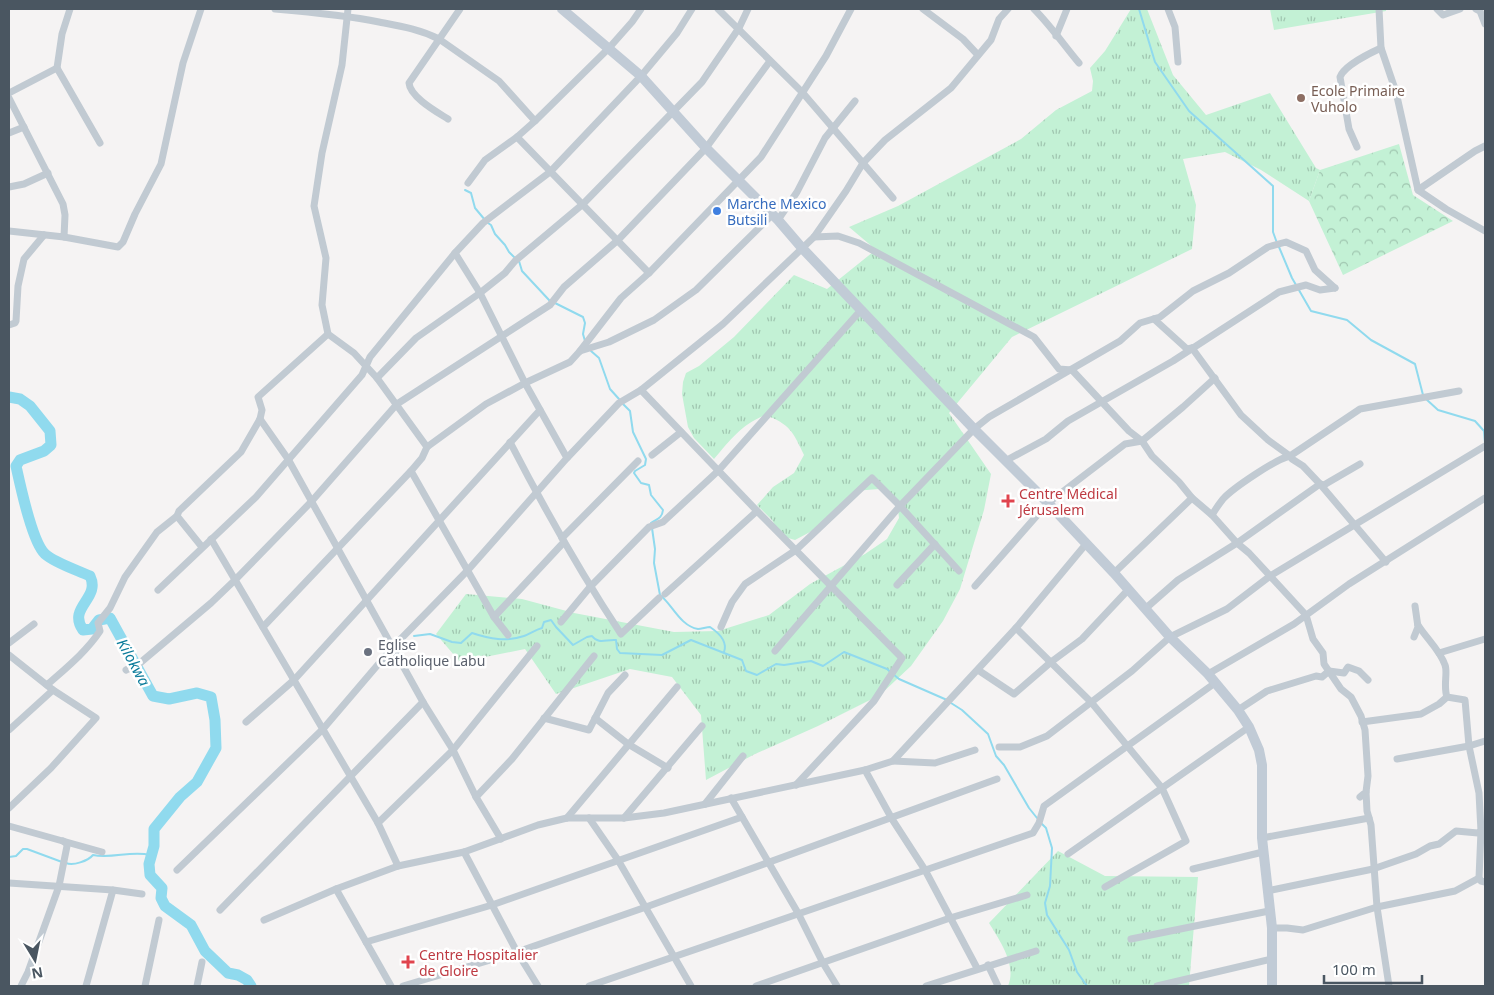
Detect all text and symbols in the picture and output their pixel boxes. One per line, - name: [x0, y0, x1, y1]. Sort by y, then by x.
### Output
- place label: Ecole Primaire Vuholo: [1311, 81, 1405, 116]
- marker: Ecole Primaire Vuholo: [1295, 92, 1307, 104]
- place label: Marche Mexico Butsili: [727, 194, 826, 229]
- marker: Marche Mexico Butsili: [711, 205, 723, 217]
- place label: Centre Médical Jérusalem: [1017, 484, 1118, 519]
- marker: Centre Médical Jérusalem: [1001, 494, 1015, 508]
- water label: Kilokwa: [113, 635, 155, 690]
- place label: Eglise Catholique Labu: [378, 635, 485, 670]
- marker: Eglise Catholique Labu: [362, 646, 374, 658]
- north arrow: [10, 935, 60, 985]
- place label: Centre Hospitalier de Gloire: [419, 945, 538, 980]
- scale bar: [1324, 952, 1422, 984]
- marker: Centre Hospitalier de Gloire: [401, 955, 415, 969]
- text: 100 m: [1332, 959, 1376, 979]
- text: N: [30, 963, 45, 984]

